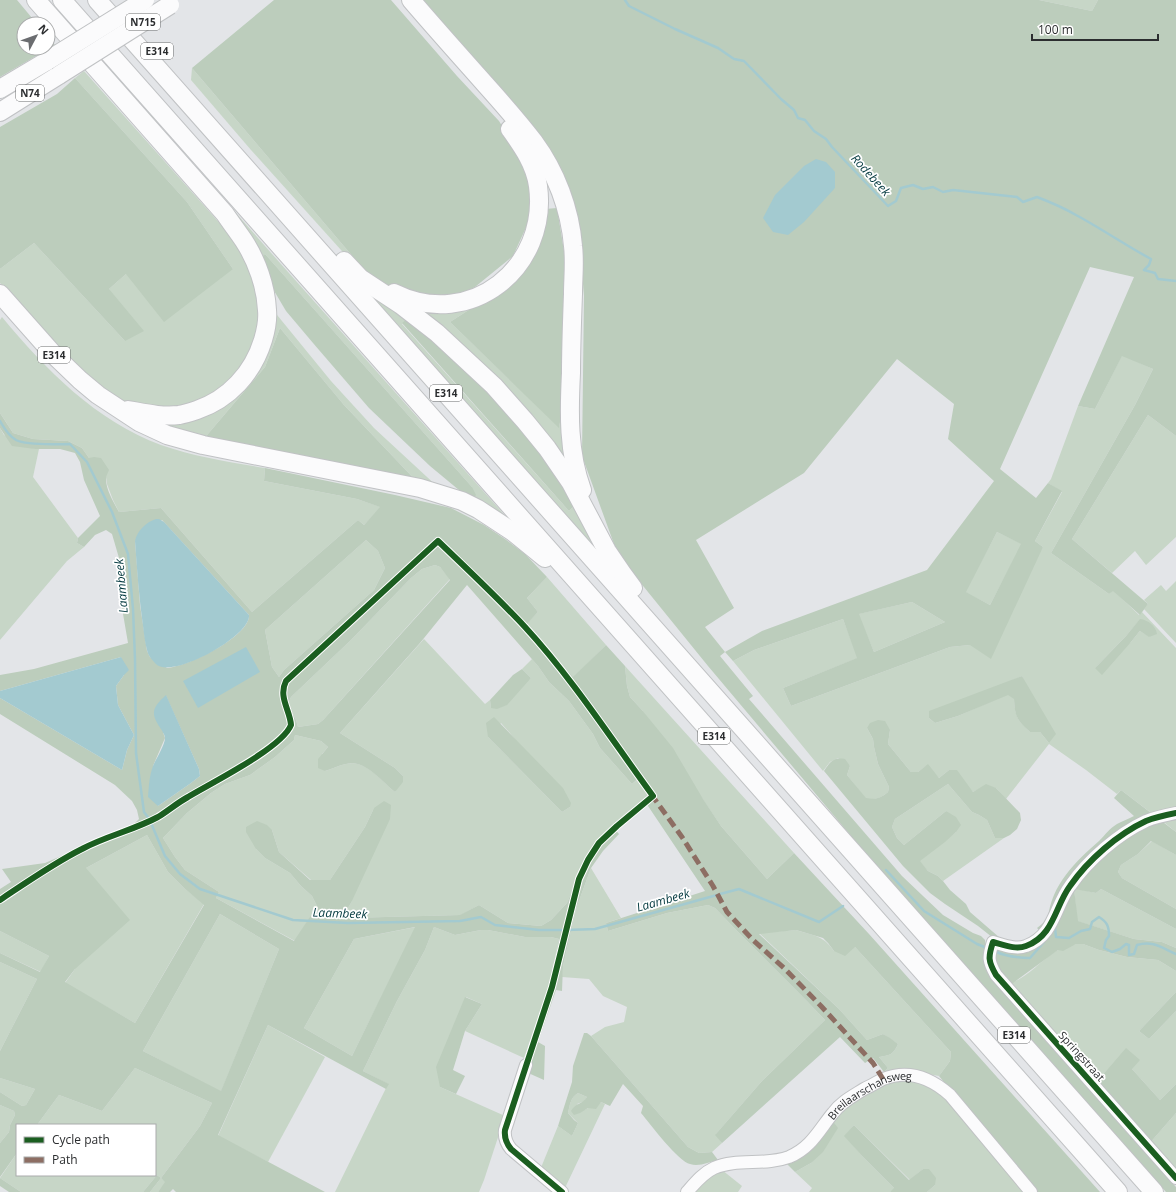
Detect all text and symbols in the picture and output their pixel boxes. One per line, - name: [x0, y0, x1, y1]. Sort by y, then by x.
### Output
- road number: N715: [126, 14, 160, 30]
- north arrow: [16, 16, 56, 56]
- scale bar: [1032, 16, 1158, 42]
- text: N: [35, 21, 53, 37]
- text: 100 m: [1038, 21, 1073, 38]
- road number: E314: [141, 43, 173, 59]
- road number: N74: [16, 85, 44, 101]
- water label: Rodebeek: [848, 150, 895, 201]
- road number: E314: [38, 347, 70, 363]
- road number: E314: [430, 385, 462, 401]
- water label: Laambeek: [110, 557, 132, 614]
- road number: E314: [698, 728, 730, 744]
- water label: Laambeek: [634, 884, 693, 916]
- water label: Laambeek: [312, 904, 369, 922]
- road number: E314: [998, 1027, 1030, 1043]
- street label: Springstraat: [1055, 1028, 1109, 1084]
- street label: Breilaarschansweg: [823, 1067, 913, 1122]
- legend: [16, 1124, 156, 1176]
- text: Cycle path: [52, 1131, 110, 1148]
- text: Path: [52, 1151, 78, 1168]

